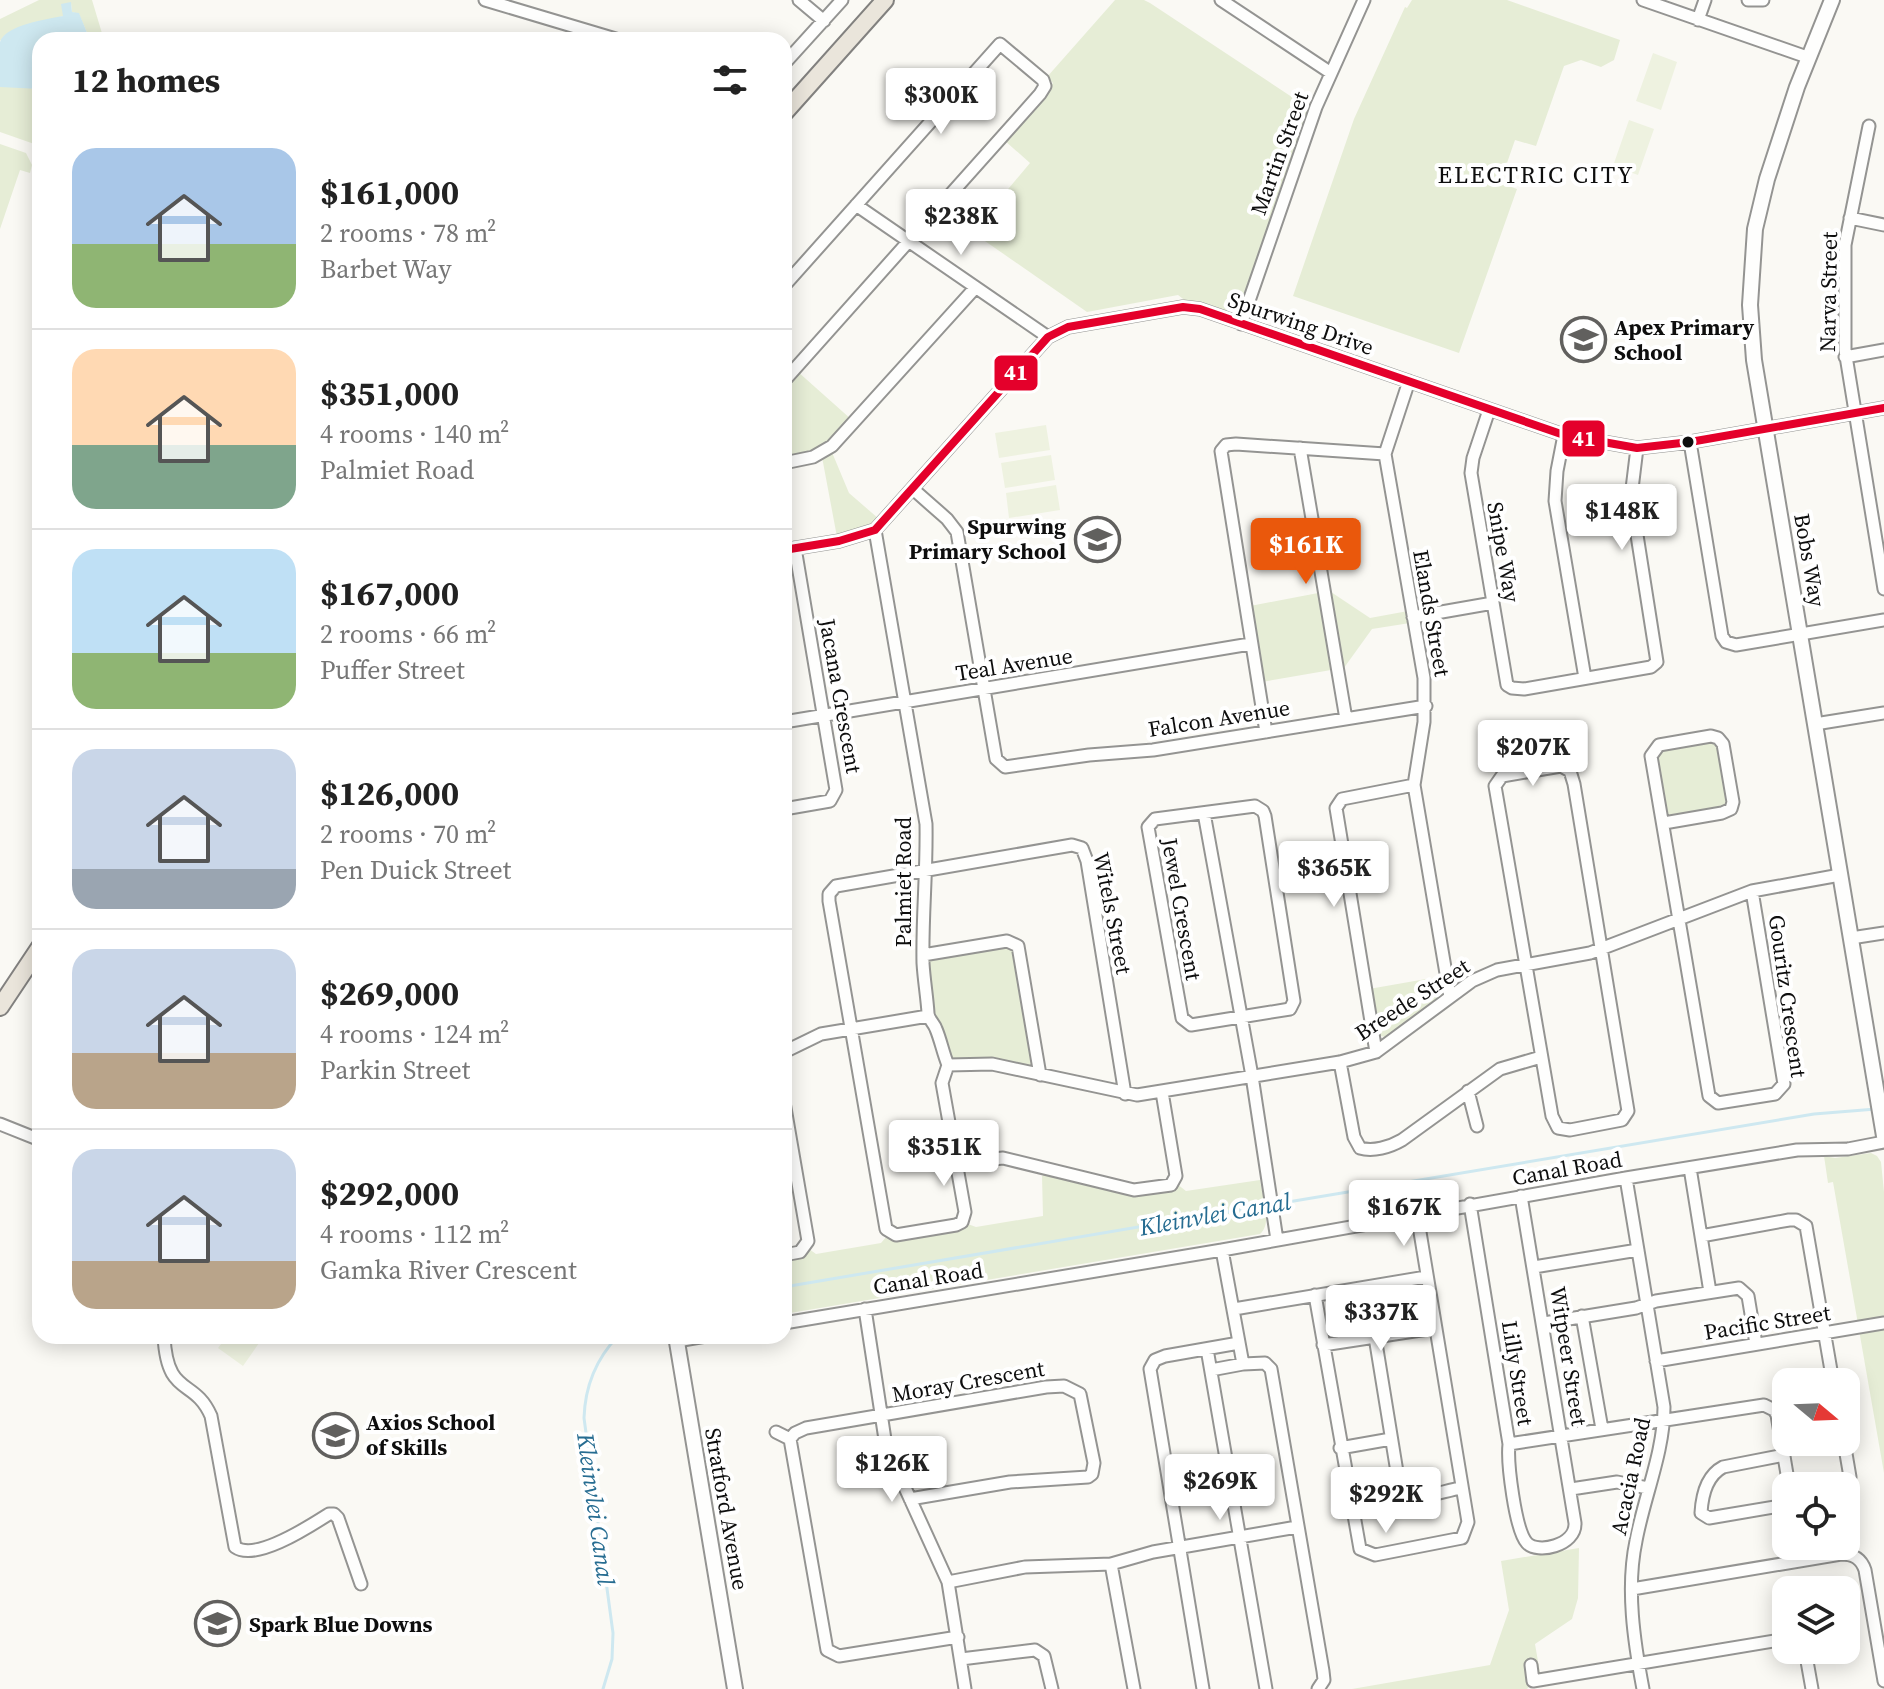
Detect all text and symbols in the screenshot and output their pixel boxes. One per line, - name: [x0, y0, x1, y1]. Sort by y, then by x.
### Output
- text: 12 homes: [72, 57, 220, 103]
- icon: filters: [708, 58, 752, 102]
- pin: $300K: [885, 68, 997, 136]
- text: $300K: [904, 76, 978, 112]
- street label: Martin Street: [1243, 86, 1315, 219]
- district label: ELECTRIC CITY: [1438, 158, 1634, 191]
- text: $161,000: [320, 169, 459, 215]
- icon: home: [136, 180, 232, 276]
- pin: $238K: [905, 189, 1017, 257]
- text: $238K: [924, 197, 998, 233]
- text: 2 rooms · 78 m²: [320, 215, 496, 251]
- street label: Narva Street: [1812, 231, 1844, 352]
- text: Barbet Way: [320, 251, 452, 287]
- street label: Spurwing Drive: [1224, 284, 1378, 362]
- place label: Apex Primary School: [1614, 312, 1755, 367]
- school or university icon: Apex Primary School: [1559, 316, 1607, 364]
- line badge: 41: [993, 354, 1039, 392]
- text: 41: [1004, 357, 1028, 387]
- text: $351,000: [320, 370, 459, 416]
- icon: home: [136, 381, 232, 477]
- text: 4 rooms · 140 m²: [320, 416, 509, 452]
- line badge: 41: [1561, 419, 1606, 458]
- text: 41: [1572, 423, 1596, 453]
- unlabelled marker: [1680, 434, 1696, 450]
- text: Palmiet Road: [320, 452, 474, 488]
- pin: $148K: [1566, 484, 1678, 552]
- text: $148K: [1585, 492, 1659, 528]
- street label: Snipe Way: [1480, 500, 1528, 605]
- place label: Spurwing Primary School: [909, 511, 1066, 566]
- street label: Bobs Way: [1787, 511, 1833, 610]
- school or university icon: Spurwing Primary School: [1073, 515, 1121, 563]
- pin: $161K: [1250, 518, 1362, 586]
- text: $161K: [1269, 526, 1343, 562]
- street label: Elands Street: [1406, 547, 1458, 679]
- text: $167,000: [320, 570, 459, 616]
- icon: home: [136, 581, 232, 677]
- street label: Jacana Crescent: [812, 615, 869, 776]
- text: 2 rooms · 66 m²: [320, 616, 496, 652]
- street label: Teal Avenue: [953, 640, 1075, 688]
- text: Puffer Street: [320, 652, 465, 688]
- street label: Falcon Avenue: [1146, 692, 1292, 744]
- pin: $207K: [1477, 720, 1589, 788]
- text: $207K: [1496, 728, 1570, 764]
- text: $126,000: [320, 770, 459, 816]
- icon: home: [136, 781, 232, 877]
- text: 2 rooms · 70 m²: [320, 816, 496, 852]
- street label: Palmiet Road: [888, 816, 918, 947]
- street label: Jewel Crescent: [1155, 835, 1209, 983]
- pin: $365K: [1278, 841, 1390, 909]
- text: $365K: [1297, 849, 1371, 885]
- street label: Witels Street: [1086, 850, 1140, 977]
- text: Pen Duick Street: [320, 852, 511, 888]
- street label: Gouritz Crescent: [1762, 913, 1814, 1080]
- street label: Breede Street: [1349, 950, 1476, 1047]
- text: $269,000: [320, 970, 459, 1016]
- icon: home: [136, 981, 232, 1077]
- text: 4 rooms · 124 m²: [320, 1016, 509, 1052]
- text: Parkin Street: [320, 1052, 470, 1088]
- pin: $351K: [888, 1120, 1000, 1188]
- text: $351K: [907, 1128, 981, 1164]
- street label: Canal Road: [1510, 1143, 1625, 1192]
- text: $292,000: [320, 1170, 459, 1216]
- pin: $167K: [1348, 1180, 1460, 1248]
- icon: home: [136, 1181, 232, 1277]
- water label: Kleinvlei Canal: [1136, 1184, 1294, 1244]
- text: $167K: [1367, 1188, 1441, 1224]
- text: 4 rooms · 112 m²: [320, 1216, 509, 1252]
- text: Gamka River Crescent: [320, 1252, 577, 1288]
- street label: Canal Road: [871, 1254, 986, 1302]
- street label: Witpeer Street: [1543, 1284, 1595, 1429]
- pin: $337K: [1325, 1285, 1437, 1353]
- text: $337K: [1344, 1293, 1418, 1329]
- street label: Pacific Street: [1702, 1297, 1833, 1347]
- street label: Lilly Street: [1495, 1318, 1541, 1428]
- street label: Moray Crescent: [890, 1353, 1047, 1409]
- north arrow: [1772, 1368, 1860, 1456]
- map controls: [1772, 1368, 1860, 1664]
- place label: Axios School of Skills: [366, 1407, 495, 1462]
- school or university icon: Axios School of Skills: [311, 1411, 359, 1459]
- street label: Acacia Road: [1603, 1414, 1657, 1538]
- street label: Stratford Avenue: [698, 1426, 756, 1592]
- water label: Kleinvlei Canal: [569, 1430, 623, 1587]
- pin: $126K: [836, 1436, 948, 1504]
- text: $126K: [855, 1444, 929, 1480]
- pin: $269K: [1164, 1454, 1276, 1522]
- text: $269K: [1183, 1462, 1257, 1498]
- pin: $292K: [1330, 1467, 1442, 1535]
- button: locate: [1772, 1472, 1860, 1560]
- text: $292K: [1349, 1475, 1423, 1511]
- button: layers: [1772, 1576, 1860, 1664]
- school or university icon: Spark Blue Downs: [194, 1600, 242, 1648]
- place label: Spark Blue Downs: [249, 1609, 432, 1639]

